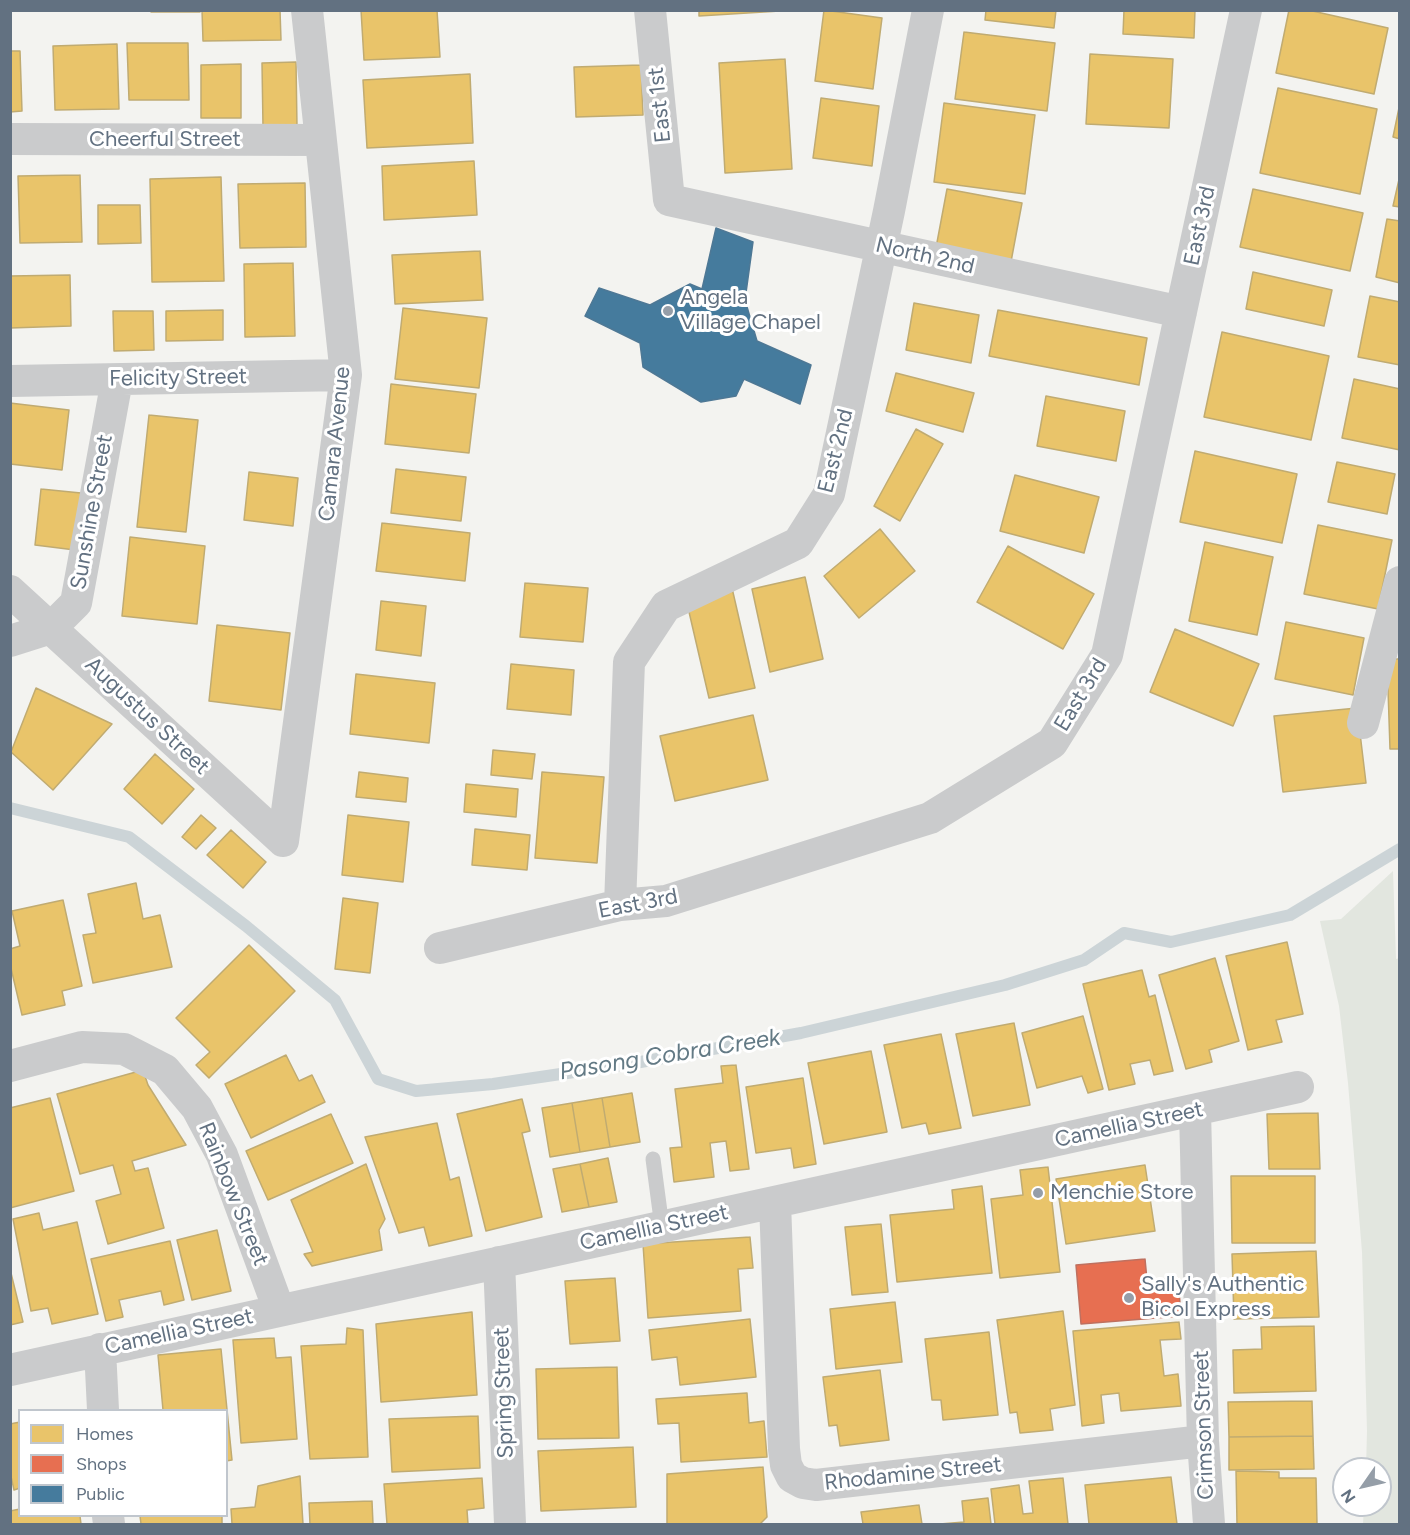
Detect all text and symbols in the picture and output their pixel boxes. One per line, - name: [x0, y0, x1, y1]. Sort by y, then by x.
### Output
- street label: East 1st: [643, 66, 677, 144]
- street label: Cheerful Street: [89, 127, 241, 153]
- street label: East 3rd: [1179, 184, 1221, 268]
- street label: North 2nd: [873, 232, 977, 280]
- place label: Angela Village Chapel: [680, 285, 821, 336]
- marker: Angela Village Chapel: [661, 304, 675, 318]
- street label: Felicity Street: [109, 364, 247, 392]
- street label: Camara Avenue: [314, 365, 356, 523]
- street label: East 2nd: [813, 406, 859, 496]
- street label: Sunshine Street: [65, 432, 119, 592]
- street label: Augustus Street: [79, 652, 215, 780]
- street label: East 3rd: [1049, 654, 1113, 736]
- street label: East 3rd: [596, 883, 680, 925]
- water label: Pasong Cobra Creek: [557, 1023, 783, 1087]
- street label: Camellia Street: [1052, 1096, 1206, 1154]
- street label: Rainbow Street: [192, 1119, 274, 1269]
- place label: Menchie Store: [1050, 1180, 1194, 1206]
- marker: Menchie Store: [1031, 1186, 1045, 1200]
- street label: Camellia Street: [577, 1199, 731, 1257]
- place label: Sally's Authentic Bicol Express: [1141, 1272, 1304, 1324]
- marker: Sally's Authentic Bicol Express: [1122, 1291, 1136, 1305]
- street label: Camellia Street: [102, 1303, 256, 1361]
- street label: Spring Street: [489, 1327, 519, 1459]
- street label: Crimson Street: [1188, 1350, 1220, 1500]
- legend: [18, 1409, 228, 1517]
- text: Homes: [76, 1423, 134, 1445]
- street label: Rhodamine Street: [823, 1452, 1003, 1496]
- text: Shops: [76, 1453, 127, 1475]
- north arrow: [1332, 1457, 1392, 1517]
- text: Public: [76, 1483, 125, 1505]
- text: N: [1337, 1486, 1360, 1507]

